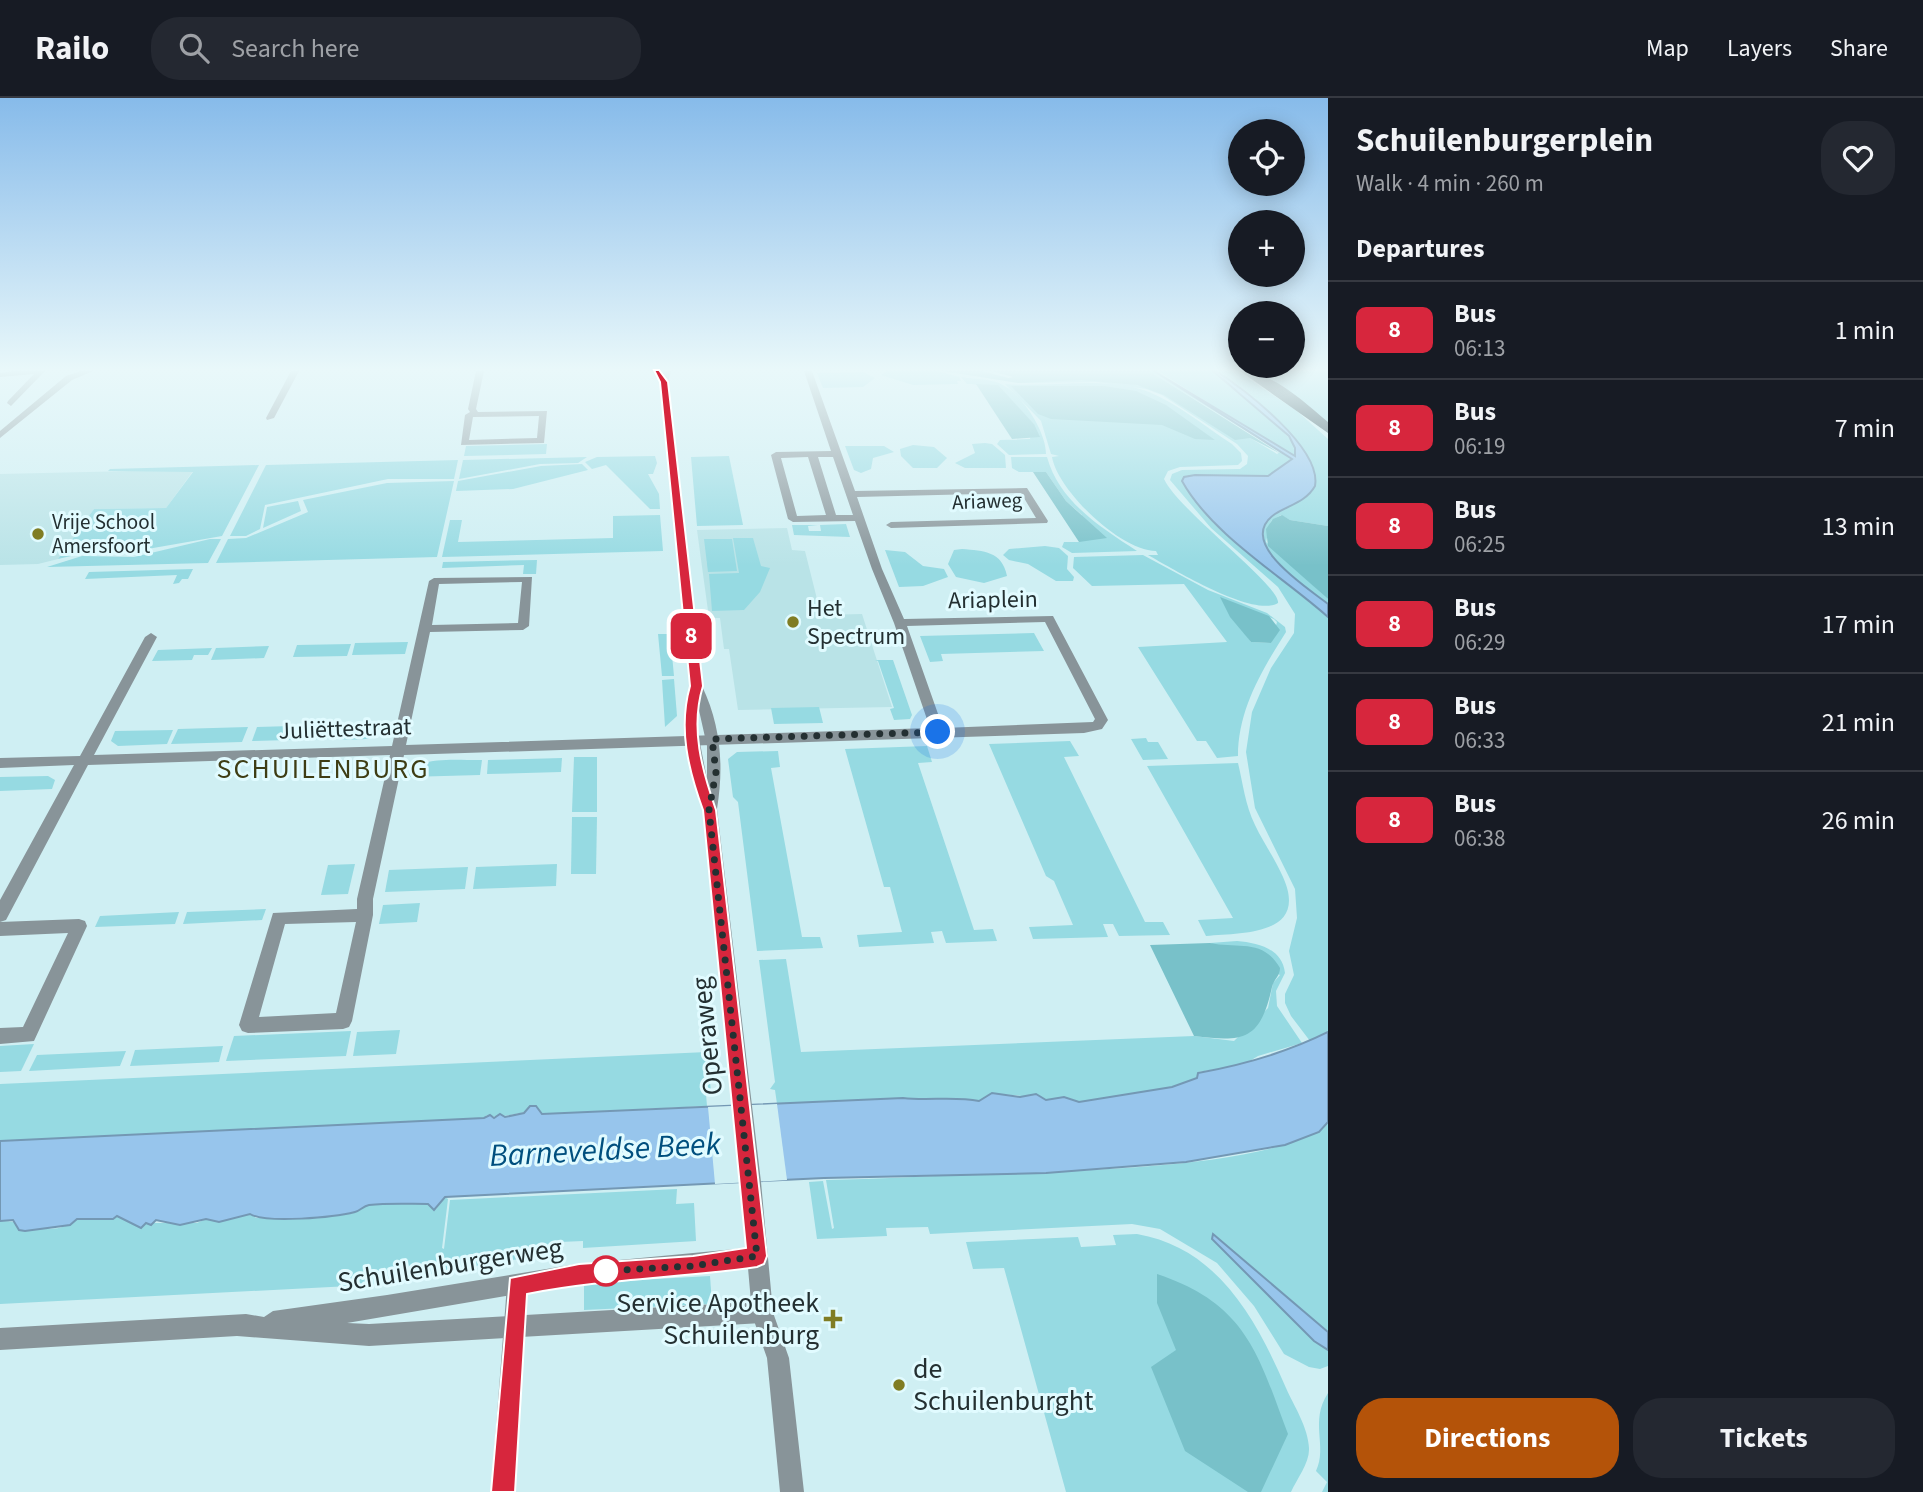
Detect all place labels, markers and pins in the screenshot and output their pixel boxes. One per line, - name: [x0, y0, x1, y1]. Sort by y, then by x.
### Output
- place label: Vrije School Amersfoort: [52, 507, 155, 561]
- marker: Vrije School Amersfoort: [30, 526, 46, 542]
- place label: Het Spectrum: [807, 591, 905, 654]
- marker: Het Spectrum: [785, 614, 801, 630]
- unlabelled marker: [591, 1256, 621, 1286]
- place label: Service Apotheek Schuilenburg: [616, 1283, 819, 1355]
- marker: Service Apotheek Schuilenburg: [825, 1311, 841, 1327]
- place label: de Schuilenburght: [913, 1349, 1094, 1421]
- marker: de Schuilenburght: [891, 1377, 907, 1393]

